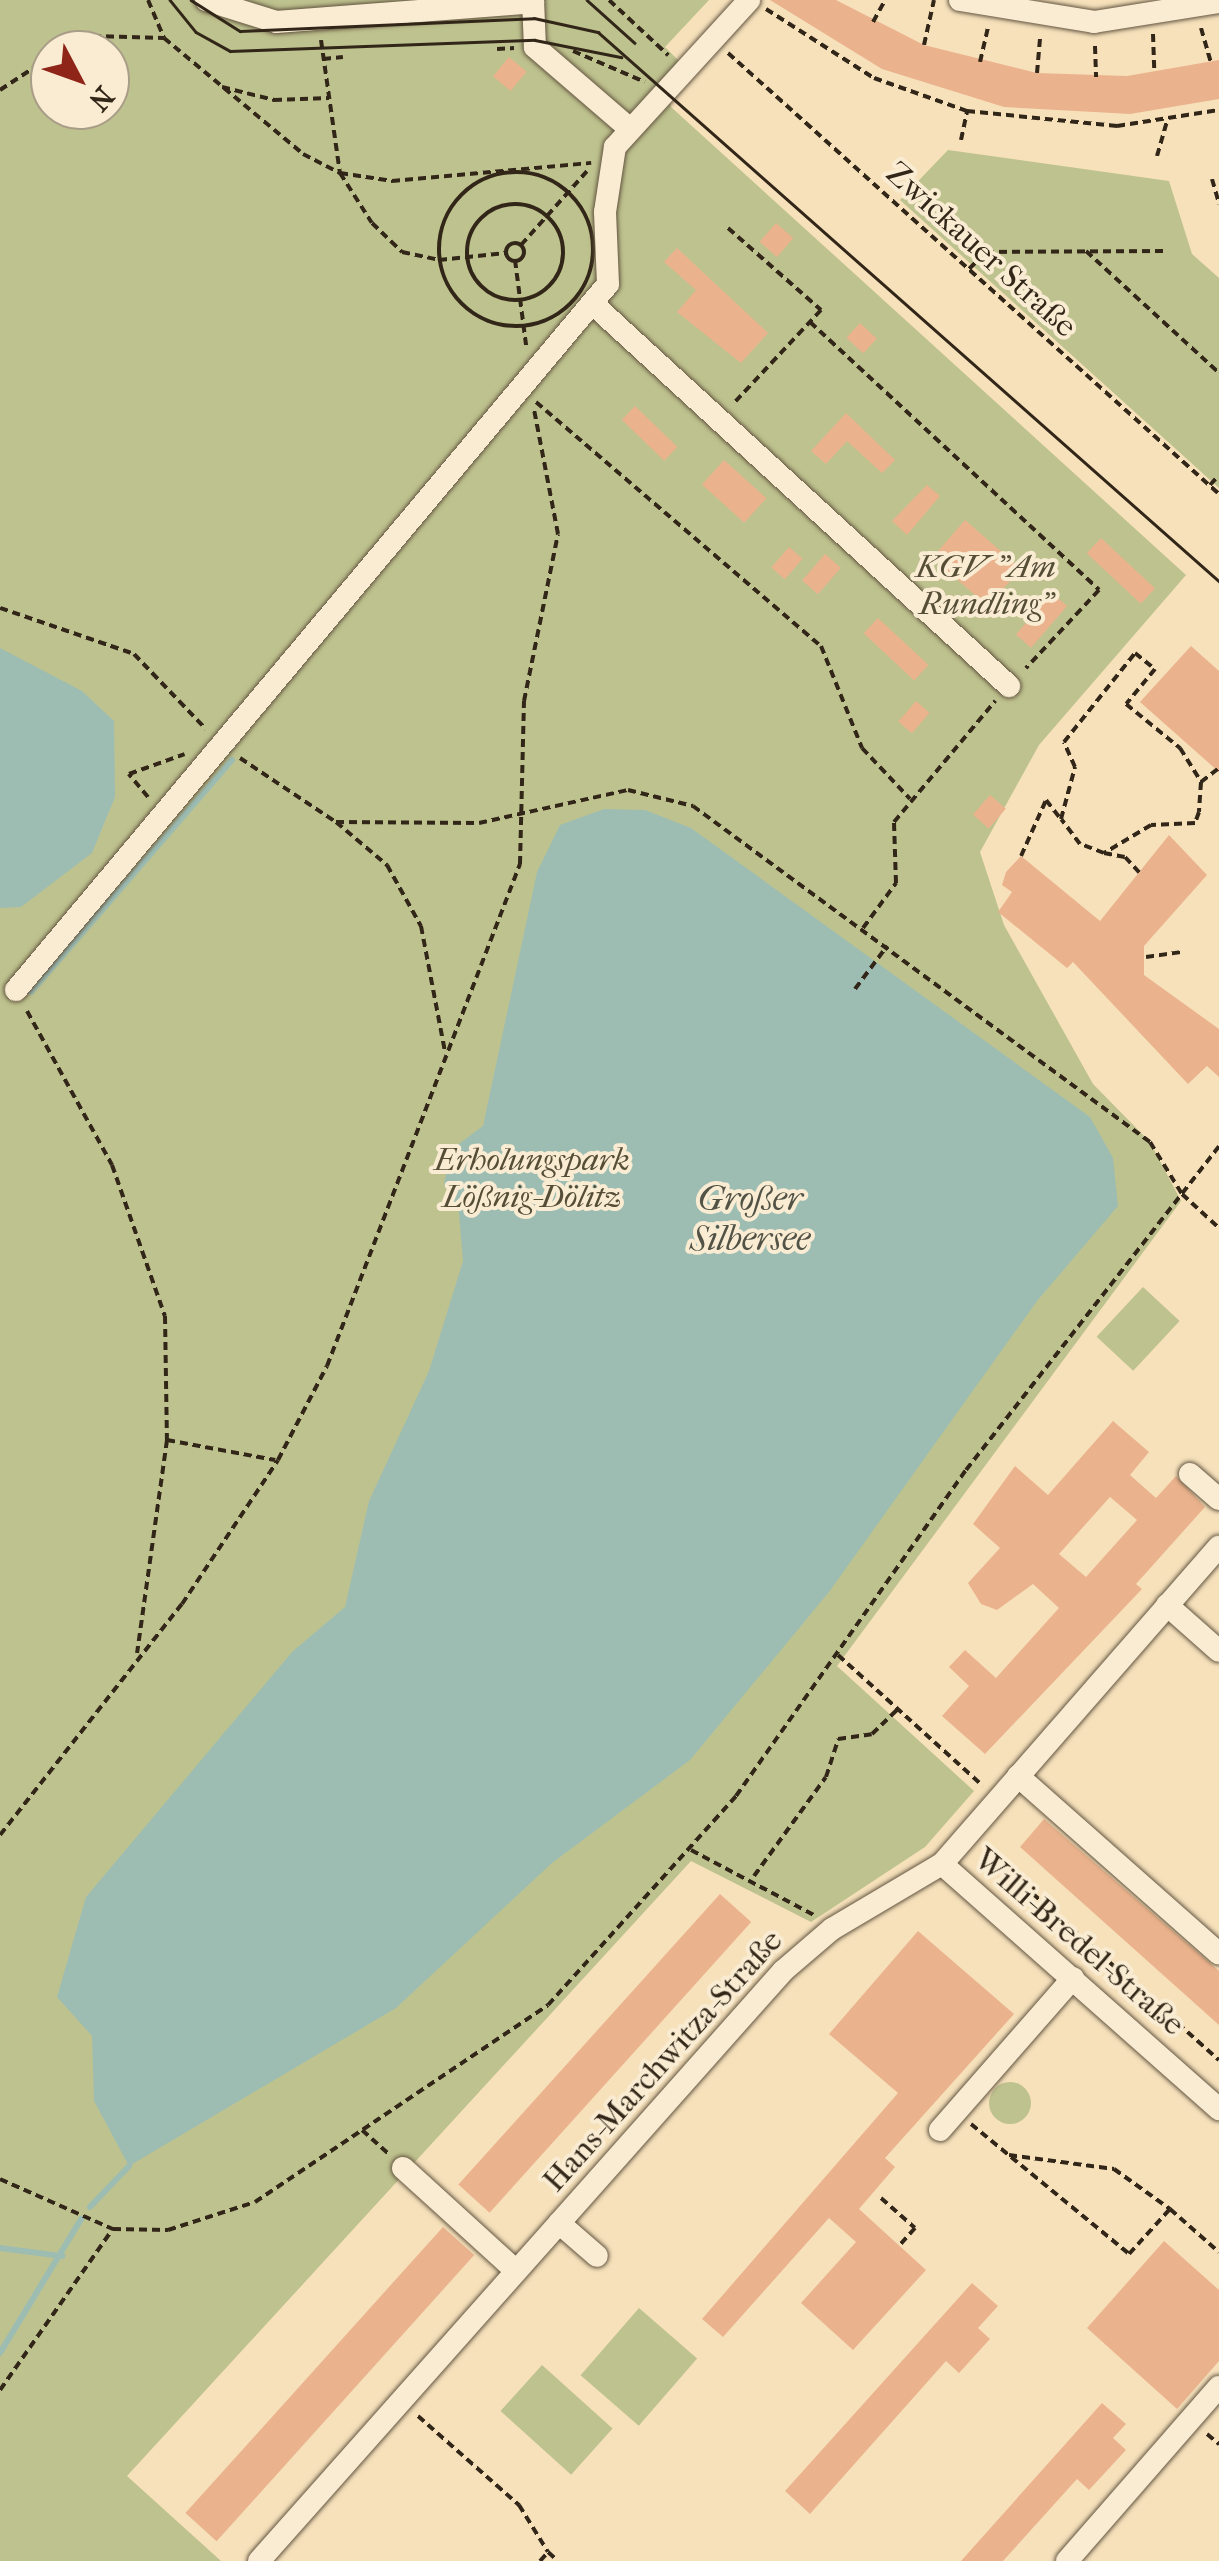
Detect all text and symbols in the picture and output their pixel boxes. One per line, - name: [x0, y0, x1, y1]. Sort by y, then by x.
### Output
- north arrow: [30, 30, 130, 130]
- text: N: [82, 80, 121, 118]
- street label: Zwickauer Straße: [878, 154, 1084, 346]
- park label: KGV "Am Rundling": [916, 549, 1056, 624]
- park label: Erholungspark Lößnig-Dölitz: [434, 1142, 630, 1217]
- water label: Großer Silbersee: [690, 1178, 810, 1260]
- street label: Willi-Bredel-Straße: [966, 1840, 1192, 2044]
- street label: Hans-Marchwitza-Straße: [535, 1922, 791, 2200]

